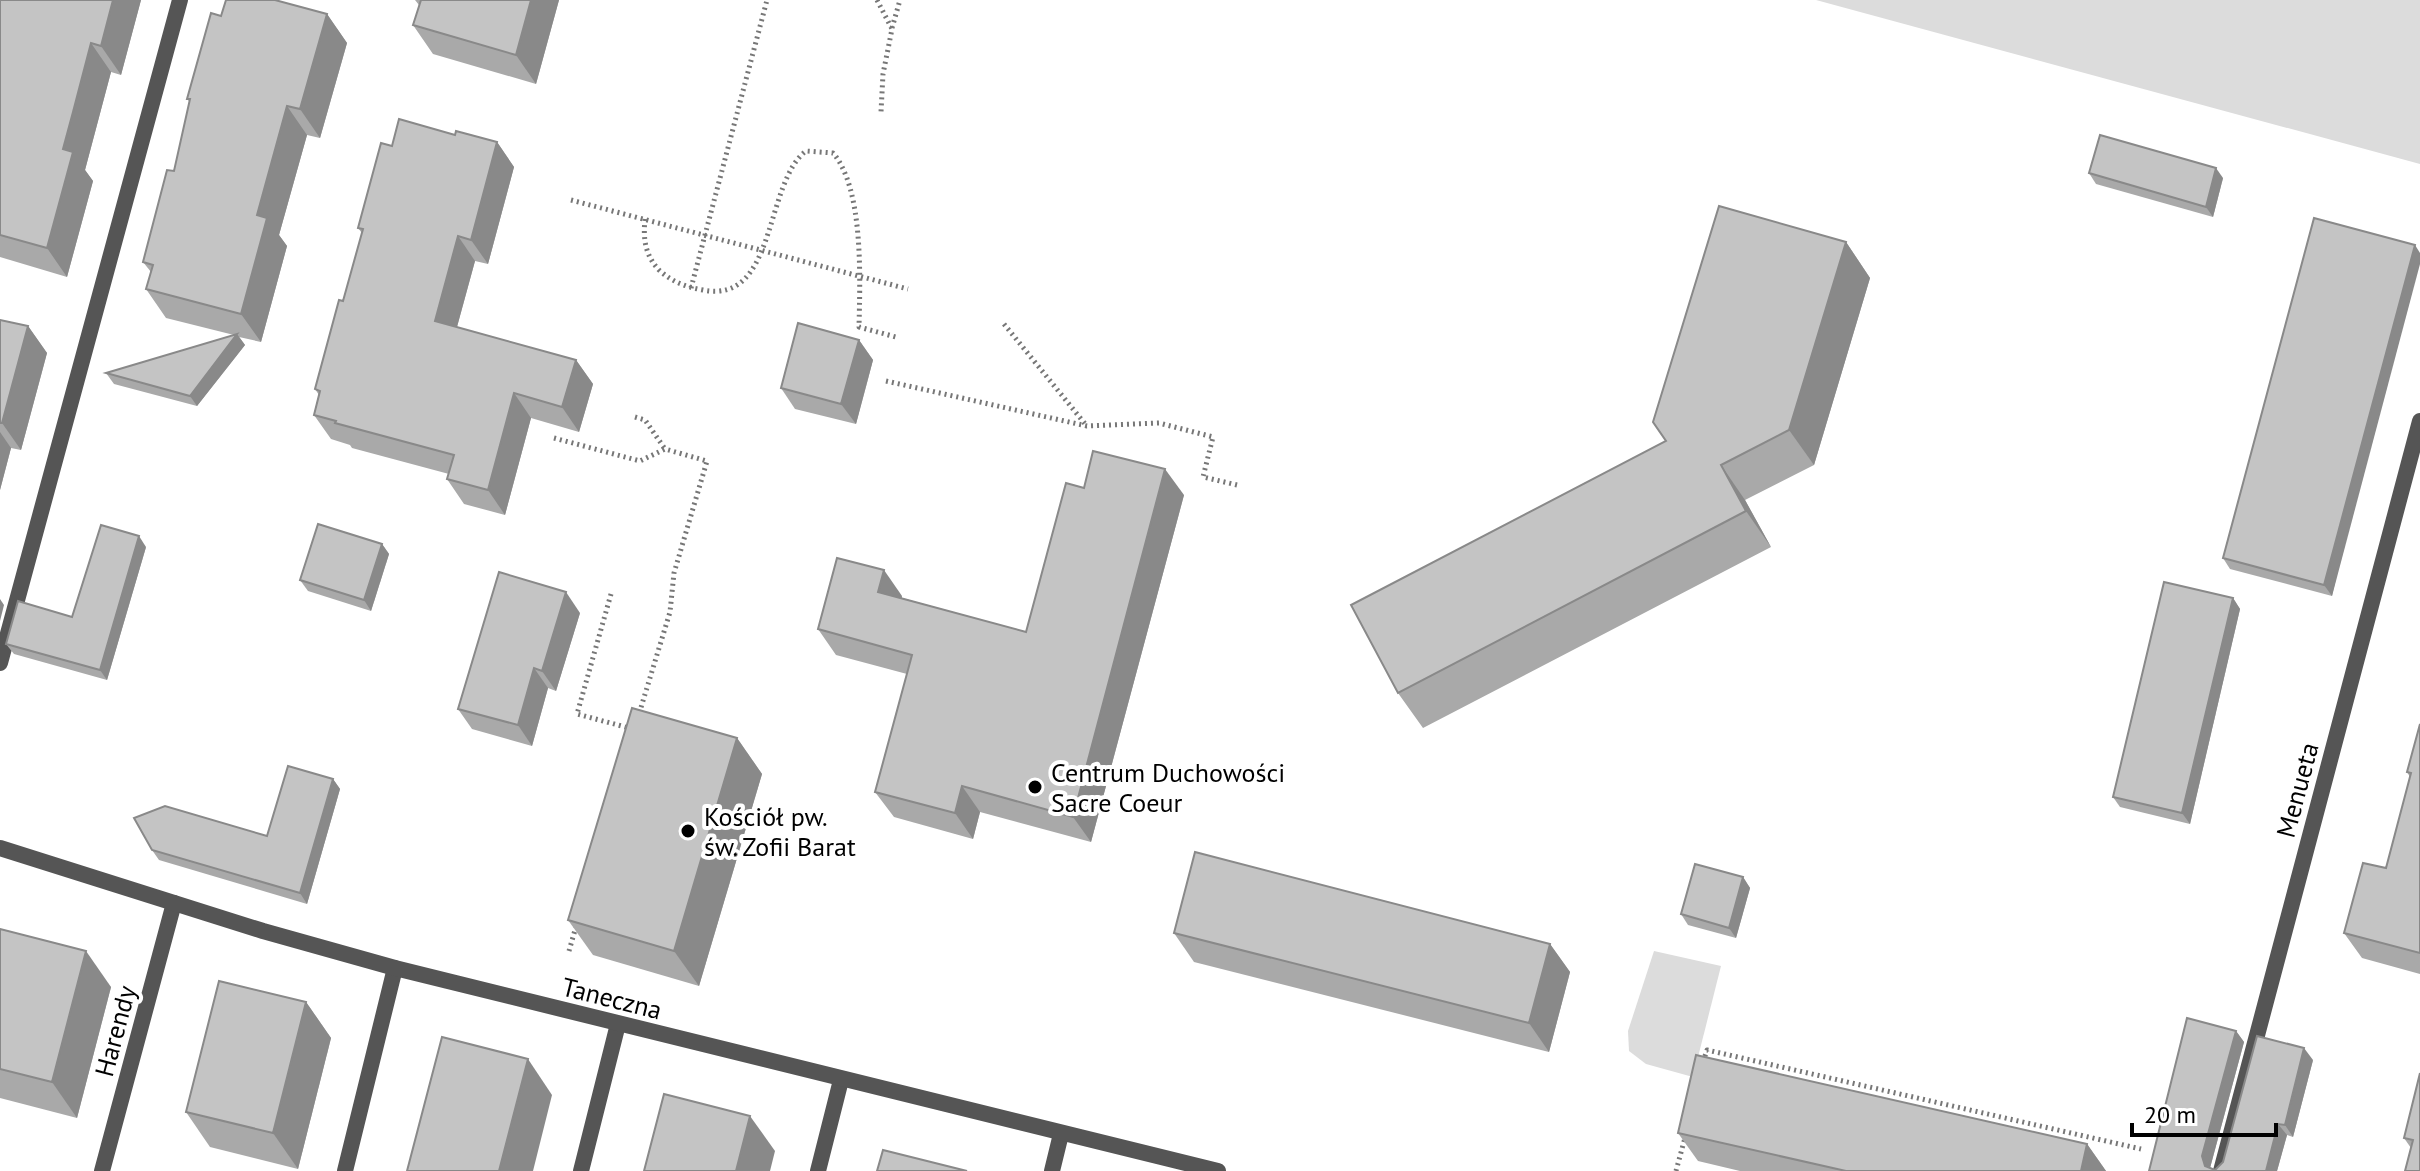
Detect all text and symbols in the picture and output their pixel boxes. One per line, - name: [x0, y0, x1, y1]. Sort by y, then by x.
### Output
- street label: Menueta: [2269, 739, 2325, 841]
- place label: Centrum Duchowości Sacre Coeur: [1051, 756, 1285, 819]
- marker: Centrum Duchowości Sacre Coeur: [1026, 778, 1044, 796]
- place label: Kościół pw. św. Zofii Barat: [704, 800, 856, 863]
- marker: Kościół pw. św. Zofii Barat: [679, 822, 697, 840]
- street label: Taneczna: [559, 970, 665, 1026]
- street label: Harendy: [87, 982, 143, 1080]
- scale bar: [2132, 1087, 2276, 1137]
- text: 20 m: [2144, 1099, 2196, 1130]

